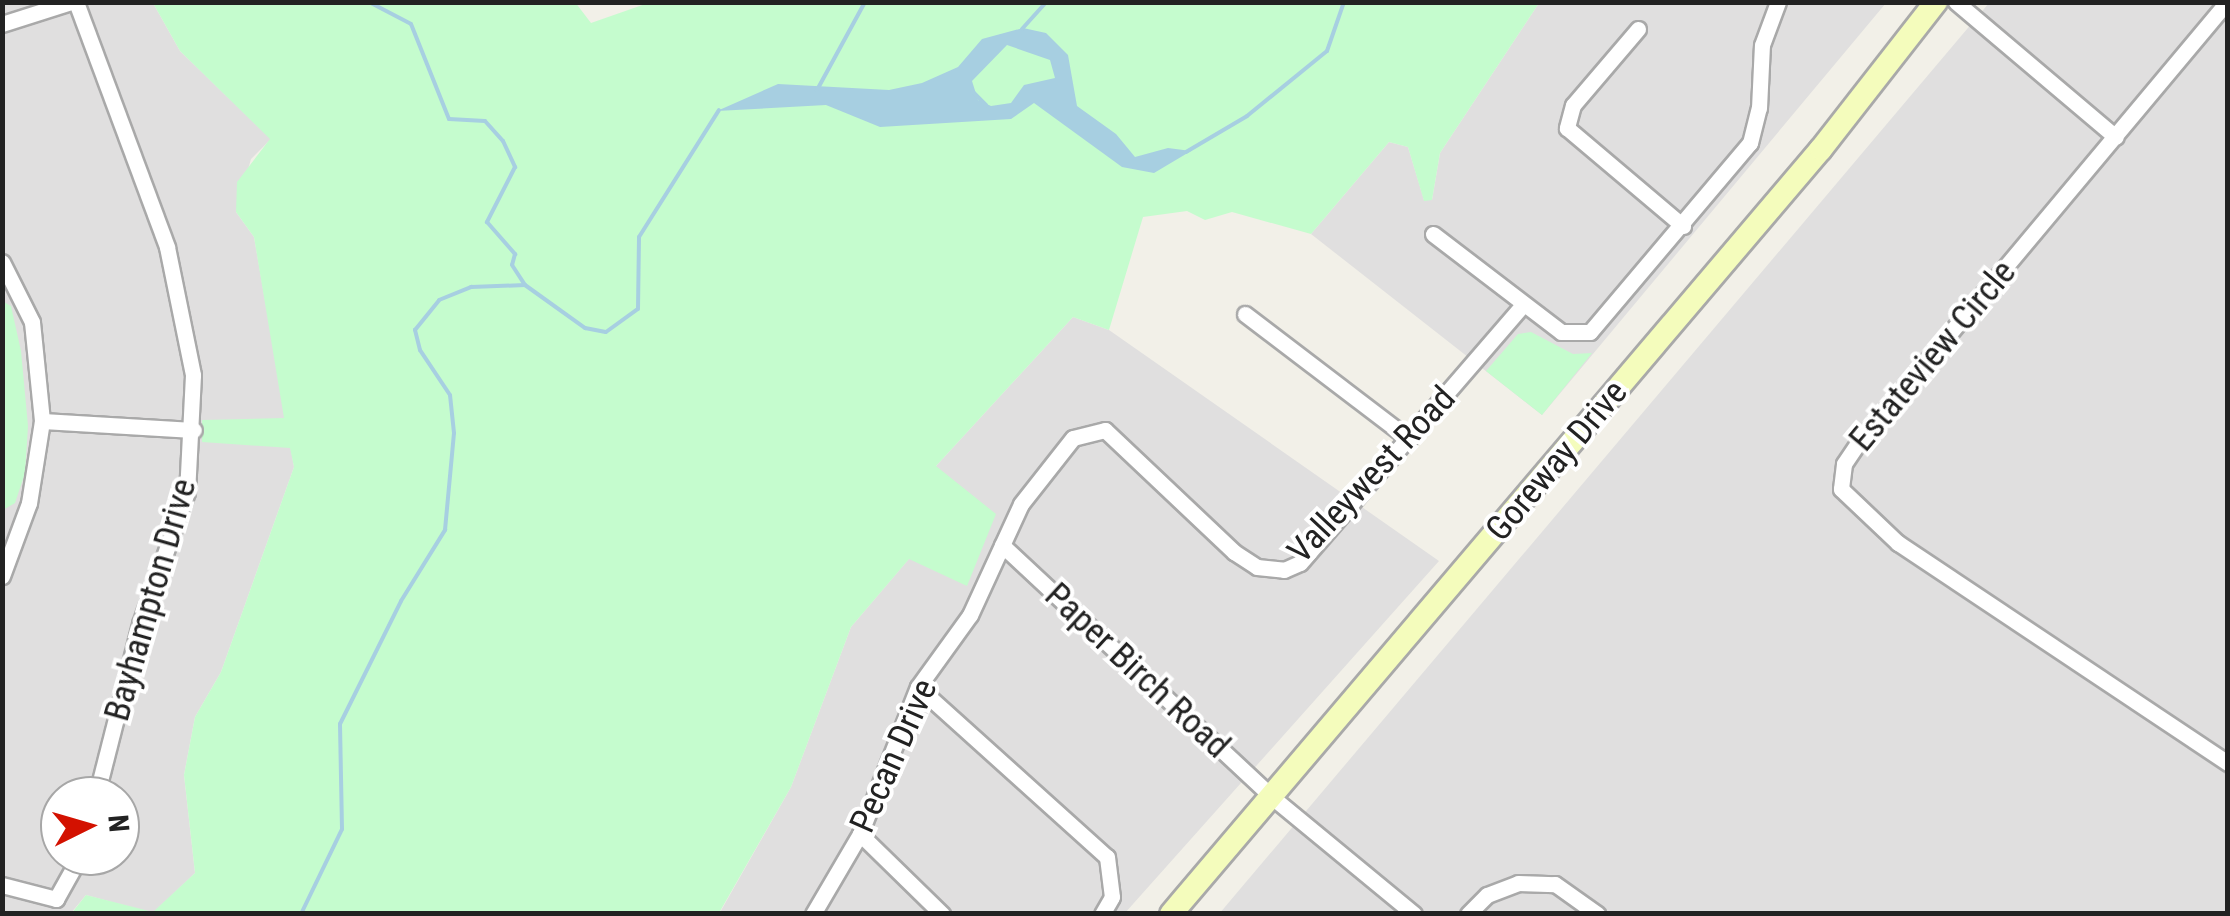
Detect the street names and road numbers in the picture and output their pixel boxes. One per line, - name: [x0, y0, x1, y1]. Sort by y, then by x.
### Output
- street label: Estateview Circle: [1841, 252, 2025, 460]
- street label: Goreway Drive: [1478, 372, 1636, 550]
- street label: Valleywest Road: [1280, 378, 1464, 572]
- street label: Bayhampton Drive: [96, 474, 206, 726]
- street label: Paper Birch Road: [1036, 575, 1238, 767]
- street label: Pecan Drive: [842, 673, 946, 839]

